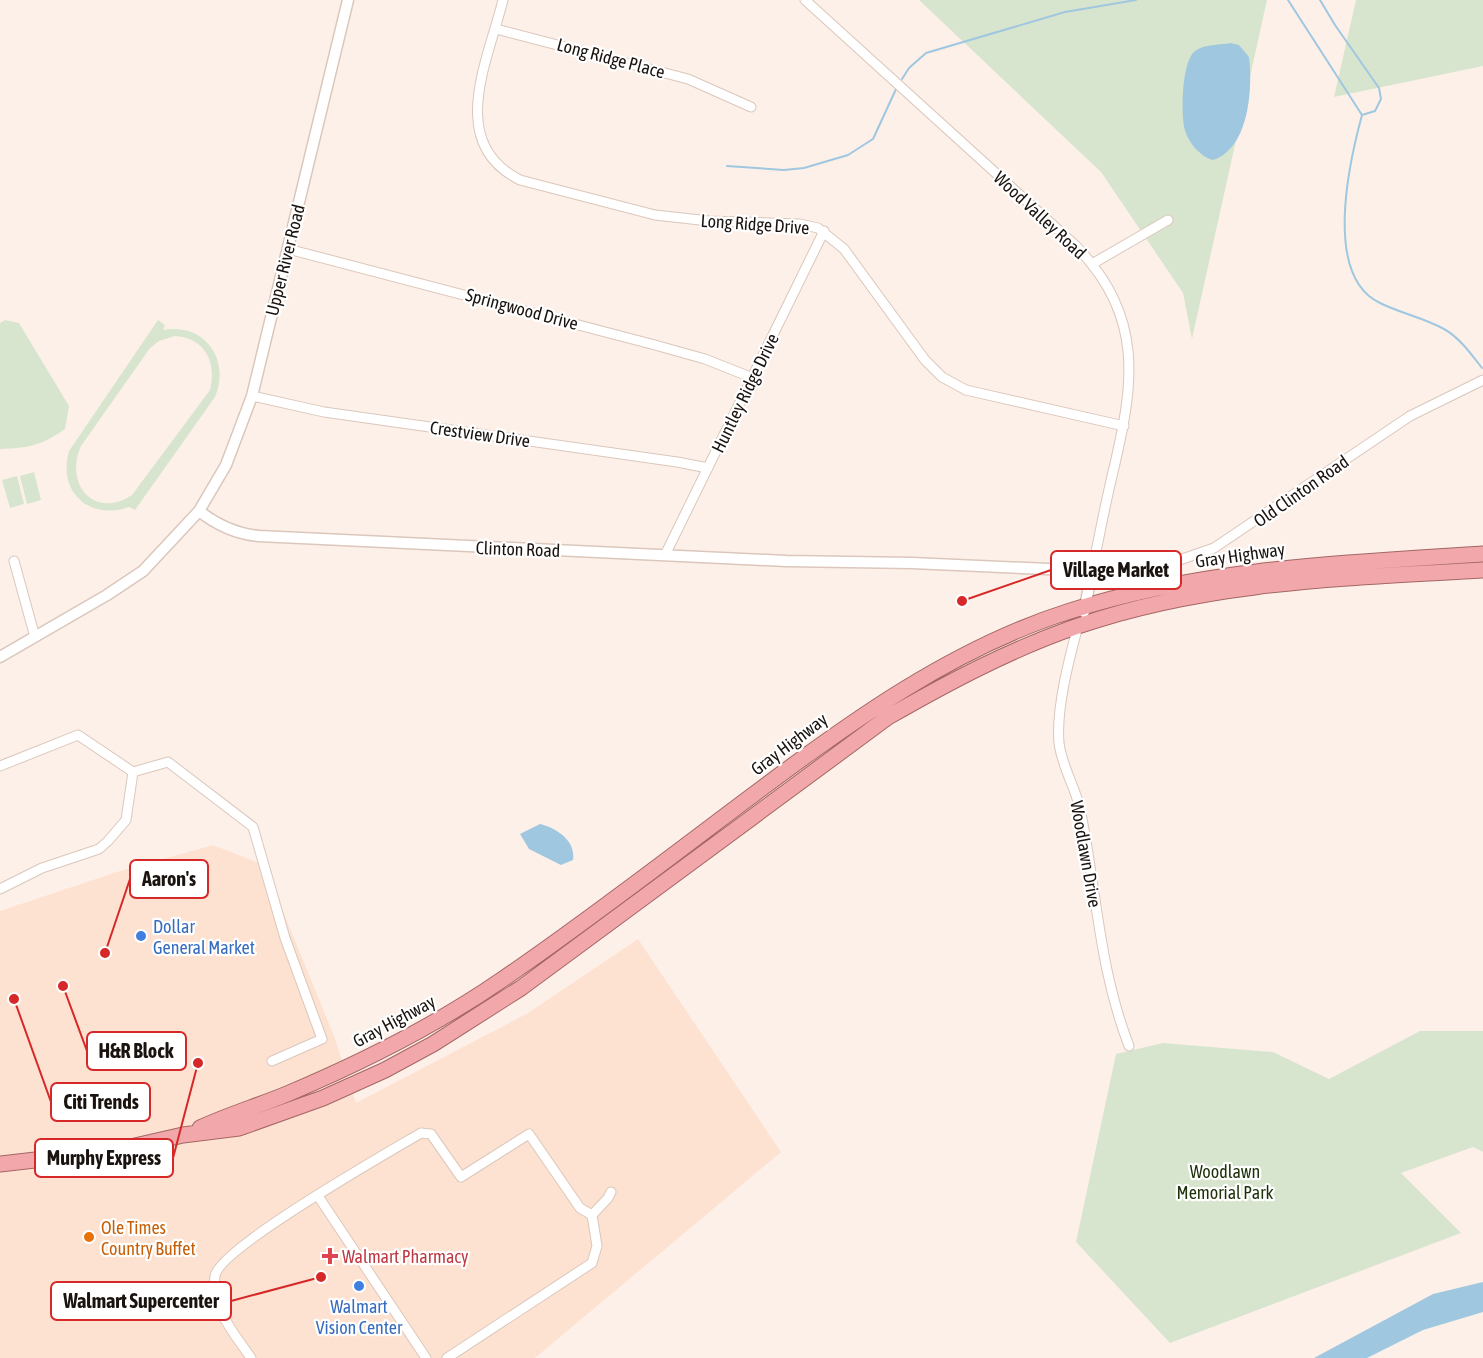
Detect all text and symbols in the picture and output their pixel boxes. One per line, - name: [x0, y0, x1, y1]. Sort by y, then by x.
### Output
- street label: Long Ridge Place: [555, 34, 667, 82]
- street label: Wood Valley Road: [989, 167, 1091, 263]
- street label: Upper River Road: [261, 202, 309, 318]
- street label: Long Ridge Drive: [700, 210, 810, 238]
- street label: Springwood Drive: [464, 284, 580, 334]
- street label: Huntley Ridge Drive: [707, 330, 783, 456]
- street label: Crestview Drive: [429, 417, 531, 451]
- street label: Old Clinton Road: [1250, 451, 1352, 531]
- street label: Clinton Road: [475, 537, 561, 561]
- street label: Gray Highway: [1194, 538, 1286, 572]
- callout: Village Market: [1051, 551, 1181, 589]
- text: Village Market: [1062, 558, 1169, 581]
- street label: Gray Highway: [747, 708, 831, 780]
- street label: Woodlawn Drive: [1066, 799, 1106, 909]
- callout: Aaron's: [130, 860, 208, 898]
- text: Aaron's: [141, 867, 196, 890]
- place label: Dollar General Market: [153, 916, 255, 958]
- marker: Dollar General Market: [134, 929, 148, 943]
- street label: Gray Highway: [349, 991, 439, 1051]
- callout: H&R Block: [87, 1032, 186, 1070]
- text: H&R Block: [99, 1039, 174, 1062]
- callout: Citi Trends: [51, 1083, 150, 1121]
- text: Citi Trends: [63, 1090, 139, 1113]
- callout: Murphy Express: [35, 1139, 173, 1177]
- text: Murphy Express: [47, 1146, 161, 1169]
- park label: Woodlawn Memorial Park: [1177, 1161, 1273, 1203]
- place label: Ole Times Country Buffet: [101, 1217, 196, 1259]
- marker: Ole Times Country Buffet: [82, 1230, 96, 1244]
- place label: Walmart Pharmacy: [342, 1246, 468, 1267]
- marker: Walmart Pharmacy: [323, 1249, 337, 1263]
- marker: Walmart Vision Center: [352, 1279, 366, 1293]
- callout: Walmart Supercenter: [51, 1282, 231, 1320]
- text: Walmart Supercenter: [62, 1289, 220, 1312]
- place label: Walmart Vision Center: [316, 1296, 403, 1338]

